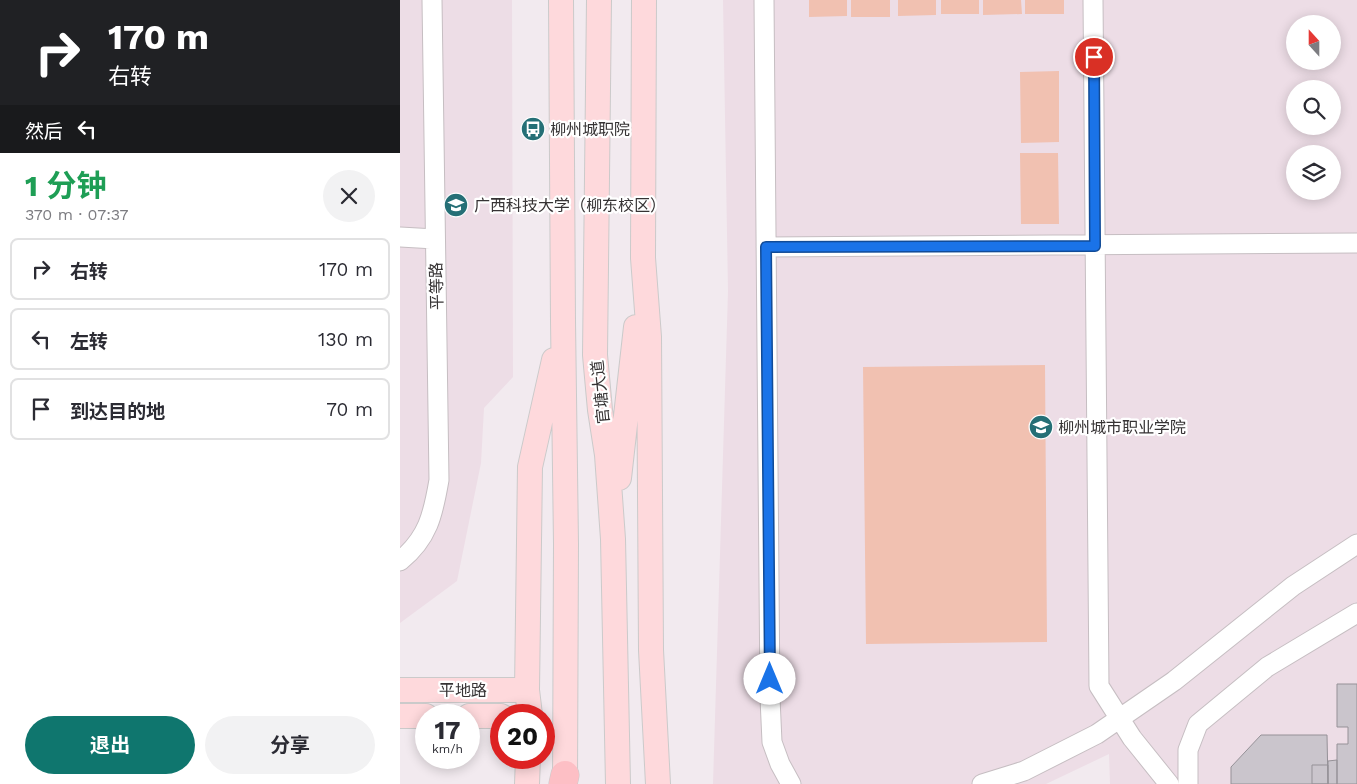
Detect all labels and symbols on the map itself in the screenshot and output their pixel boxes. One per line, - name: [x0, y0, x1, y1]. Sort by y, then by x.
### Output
- north arrow: [1286, 15, 1341, 70]
- pin: [1073, 36, 1115, 78]
- bus stop icon: 柳州城职院: [520, 116, 546, 142]
- place label: 柳州城职院: [550, 120, 630, 139]
- school or university icon: 广西科技大学（柳东校区）: [443, 192, 469, 218]
- place label: 广西科技大学（柳东校区）: [474, 196, 666, 215]
- street label: 平等路: [427, 262, 446, 310]
- street label: 官塘大道: [588, 359, 613, 425]
- school or university icon: 柳州城市职业学院: [1028, 414, 1054, 440]
- place label: 柳州城市职业学院: [1058, 418, 1186, 437]
- position arrow: [743, 652, 795, 704]
- street label: 平地路: [439, 681, 487, 700]
- speed limit sign: 20: [490, 704, 555, 769]

